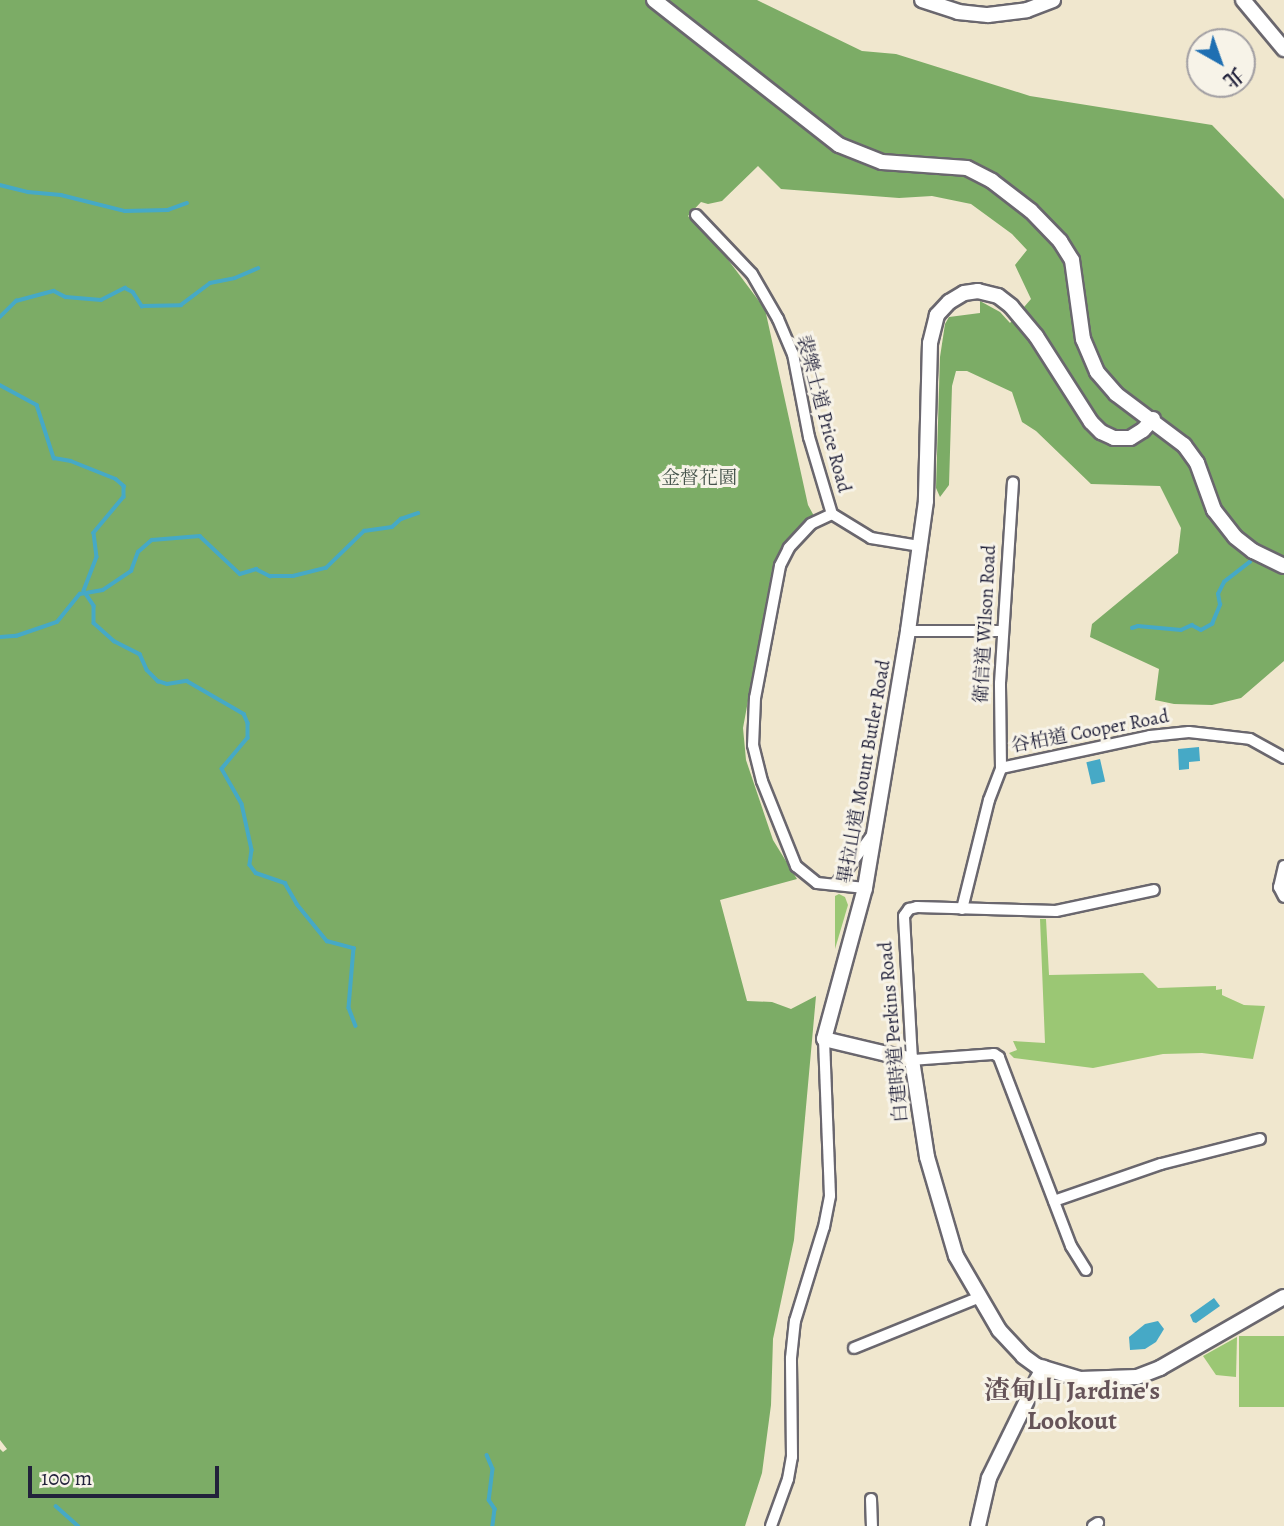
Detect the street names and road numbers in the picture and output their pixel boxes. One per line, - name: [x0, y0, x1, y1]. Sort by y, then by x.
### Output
- street label: 裴樂士道 Price Road: [791, 333, 855, 495]
- street label: 衛信道 Wilson Road: [970, 544, 1002, 704]
- street label: 畢拉山道 Mount Butler Road: [834, 658, 896, 886]
- street label: 谷柏道 Cooper Road: [1009, 706, 1171, 758]
- street label: 白建時道 Perkins Road: [875, 941, 913, 1123]

